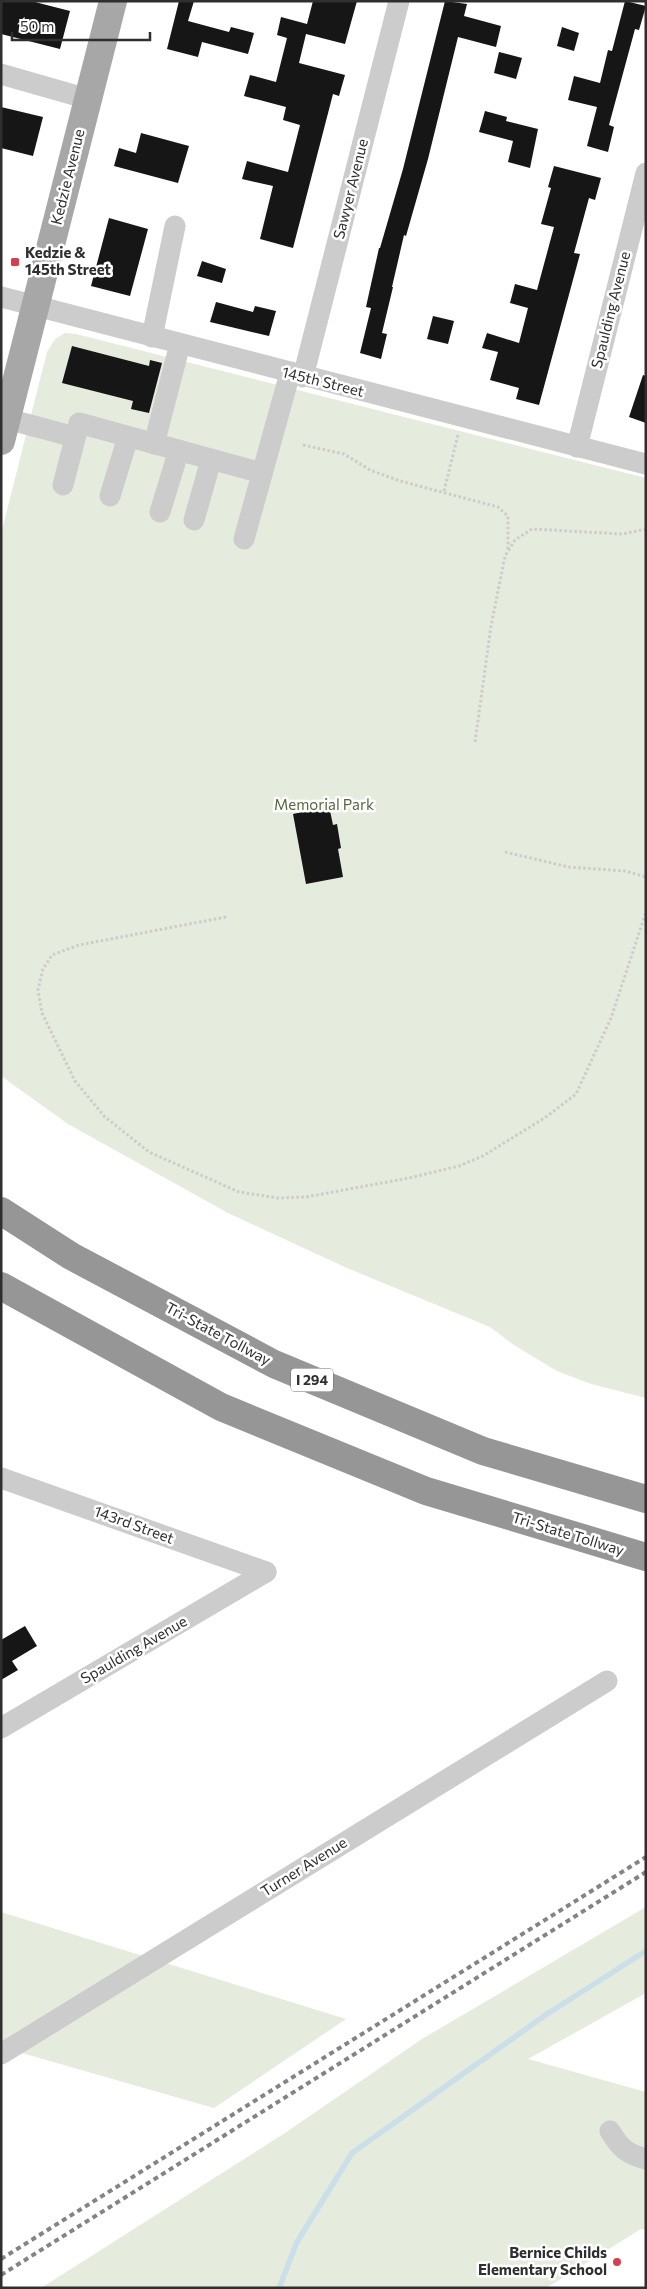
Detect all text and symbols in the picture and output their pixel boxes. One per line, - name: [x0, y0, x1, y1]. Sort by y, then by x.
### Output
- scale bar: [12, 10, 150, 42]
- text: 50 m: [20, 17, 54, 35]
- street label: Kedzie Avenue: [46, 127, 88, 227]
- street label: Sawyer Avenue: [329, 137, 371, 241]
- place label: Kedzie & 145th Street: [25, 243, 111, 278]
- street label: Spaulding Avenue: [587, 249, 633, 370]
- marker: Kedzie & 145th Street: [9, 256, 21, 268]
- street label: 145th Street: [280, 362, 366, 400]
- park label: Memorial Park: [274, 795, 374, 813]
- street label: Tri-State Tollway: [163, 1298, 274, 1368]
- road number: I 294: [291, 1368, 333, 1392]
- street label: 143rd Street: [92, 1501, 177, 1547]
- street label: Tri-State Tollway: [510, 1507, 627, 1559]
- street label: Spaulding Avenue: [77, 1611, 190, 1687]
- street label: Turner Avenue: [257, 1832, 350, 1900]
- place label: Bernice Childs Elementary School: [478, 2243, 607, 2278]
- marker: Bernice Childs Elementary School: [611, 2256, 623, 2268]

